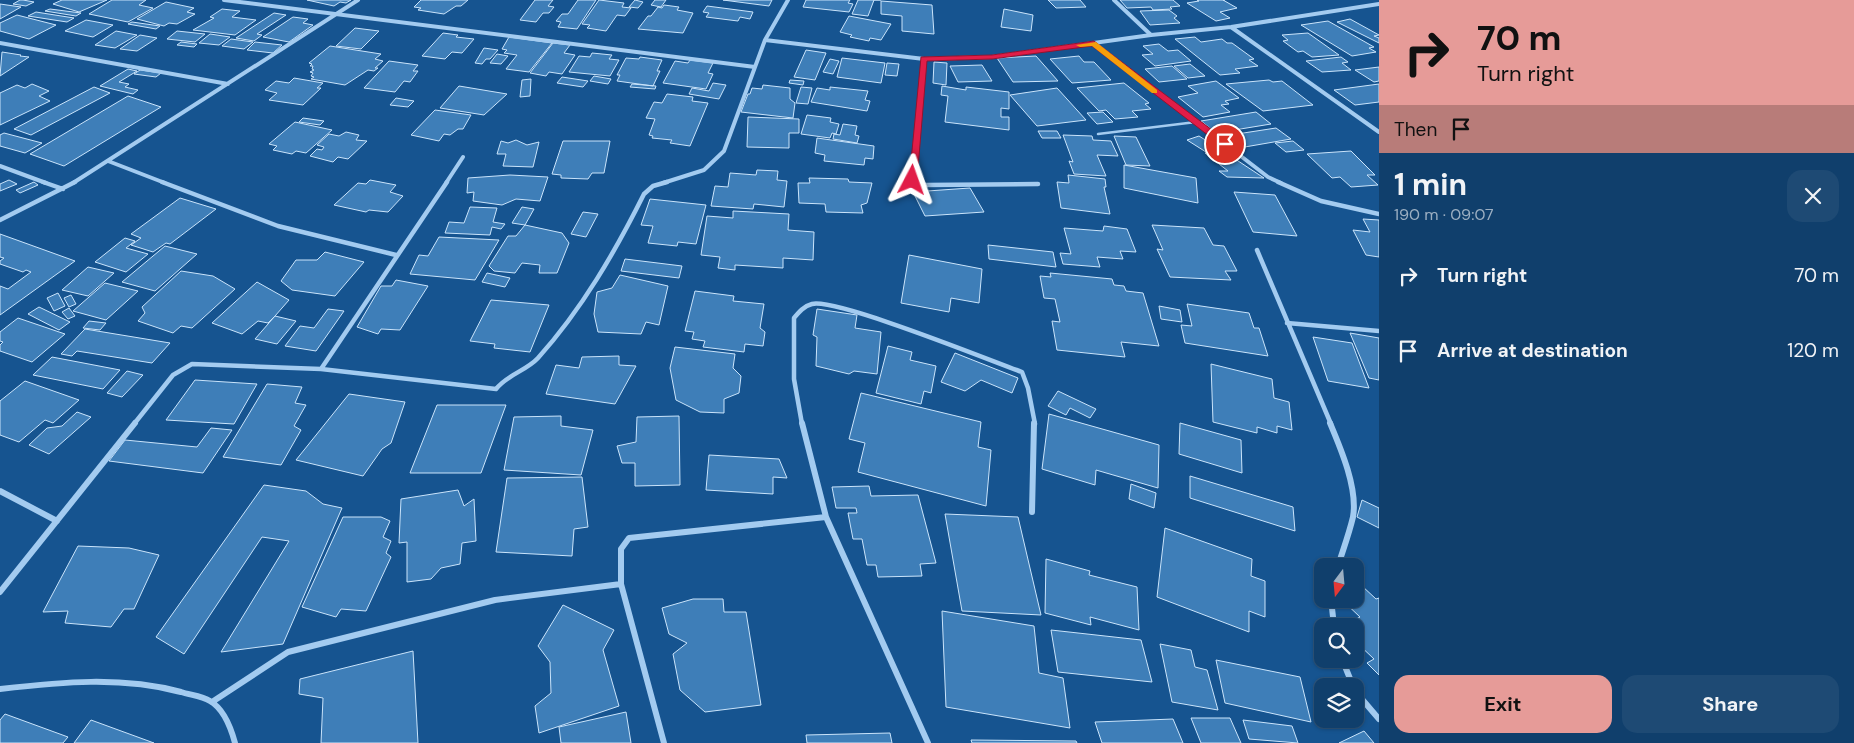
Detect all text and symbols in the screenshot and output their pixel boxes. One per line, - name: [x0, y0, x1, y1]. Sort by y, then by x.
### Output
- text: 70 m: [1477, 15, 1561, 61]
- icon: right: [1394, 20, 1459, 85]
- text: Turn right: [1477, 59, 1574, 88]
- icon: arrive: [1447, 115, 1475, 143]
- text: Then: [1394, 117, 1437, 142]
- pin: [1204, 123, 1246, 165]
- icon: arrive: [1211, 130, 1239, 158]
- position arrow: [885, 153, 937, 205]
- text: 1 min: [1394, 165, 1467, 204]
- button: close: [1787, 170, 1839, 222]
- text: 190 m · 09:07: [1394, 204, 1494, 225]
- icon: right: [1394, 262, 1422, 290]
- text: Turn right: [1437, 263, 1527, 288]
- text: 70 m: [1794, 263, 1839, 288]
- icon: arrive: [1394, 337, 1422, 365]
- text: Arrive at destination: [1437, 338, 1628, 363]
- text: 120 m: [1787, 338, 1839, 363]
- north arrow: [1314, 558, 1364, 608]
- map controls: [1314, 558, 1364, 728]
- button: search: [1314, 618, 1364, 668]
- button: Exit: [1394, 675, 1612, 733]
- button: Share: [1622, 675, 1839, 733]
- button: layers: [1314, 678, 1364, 728]

